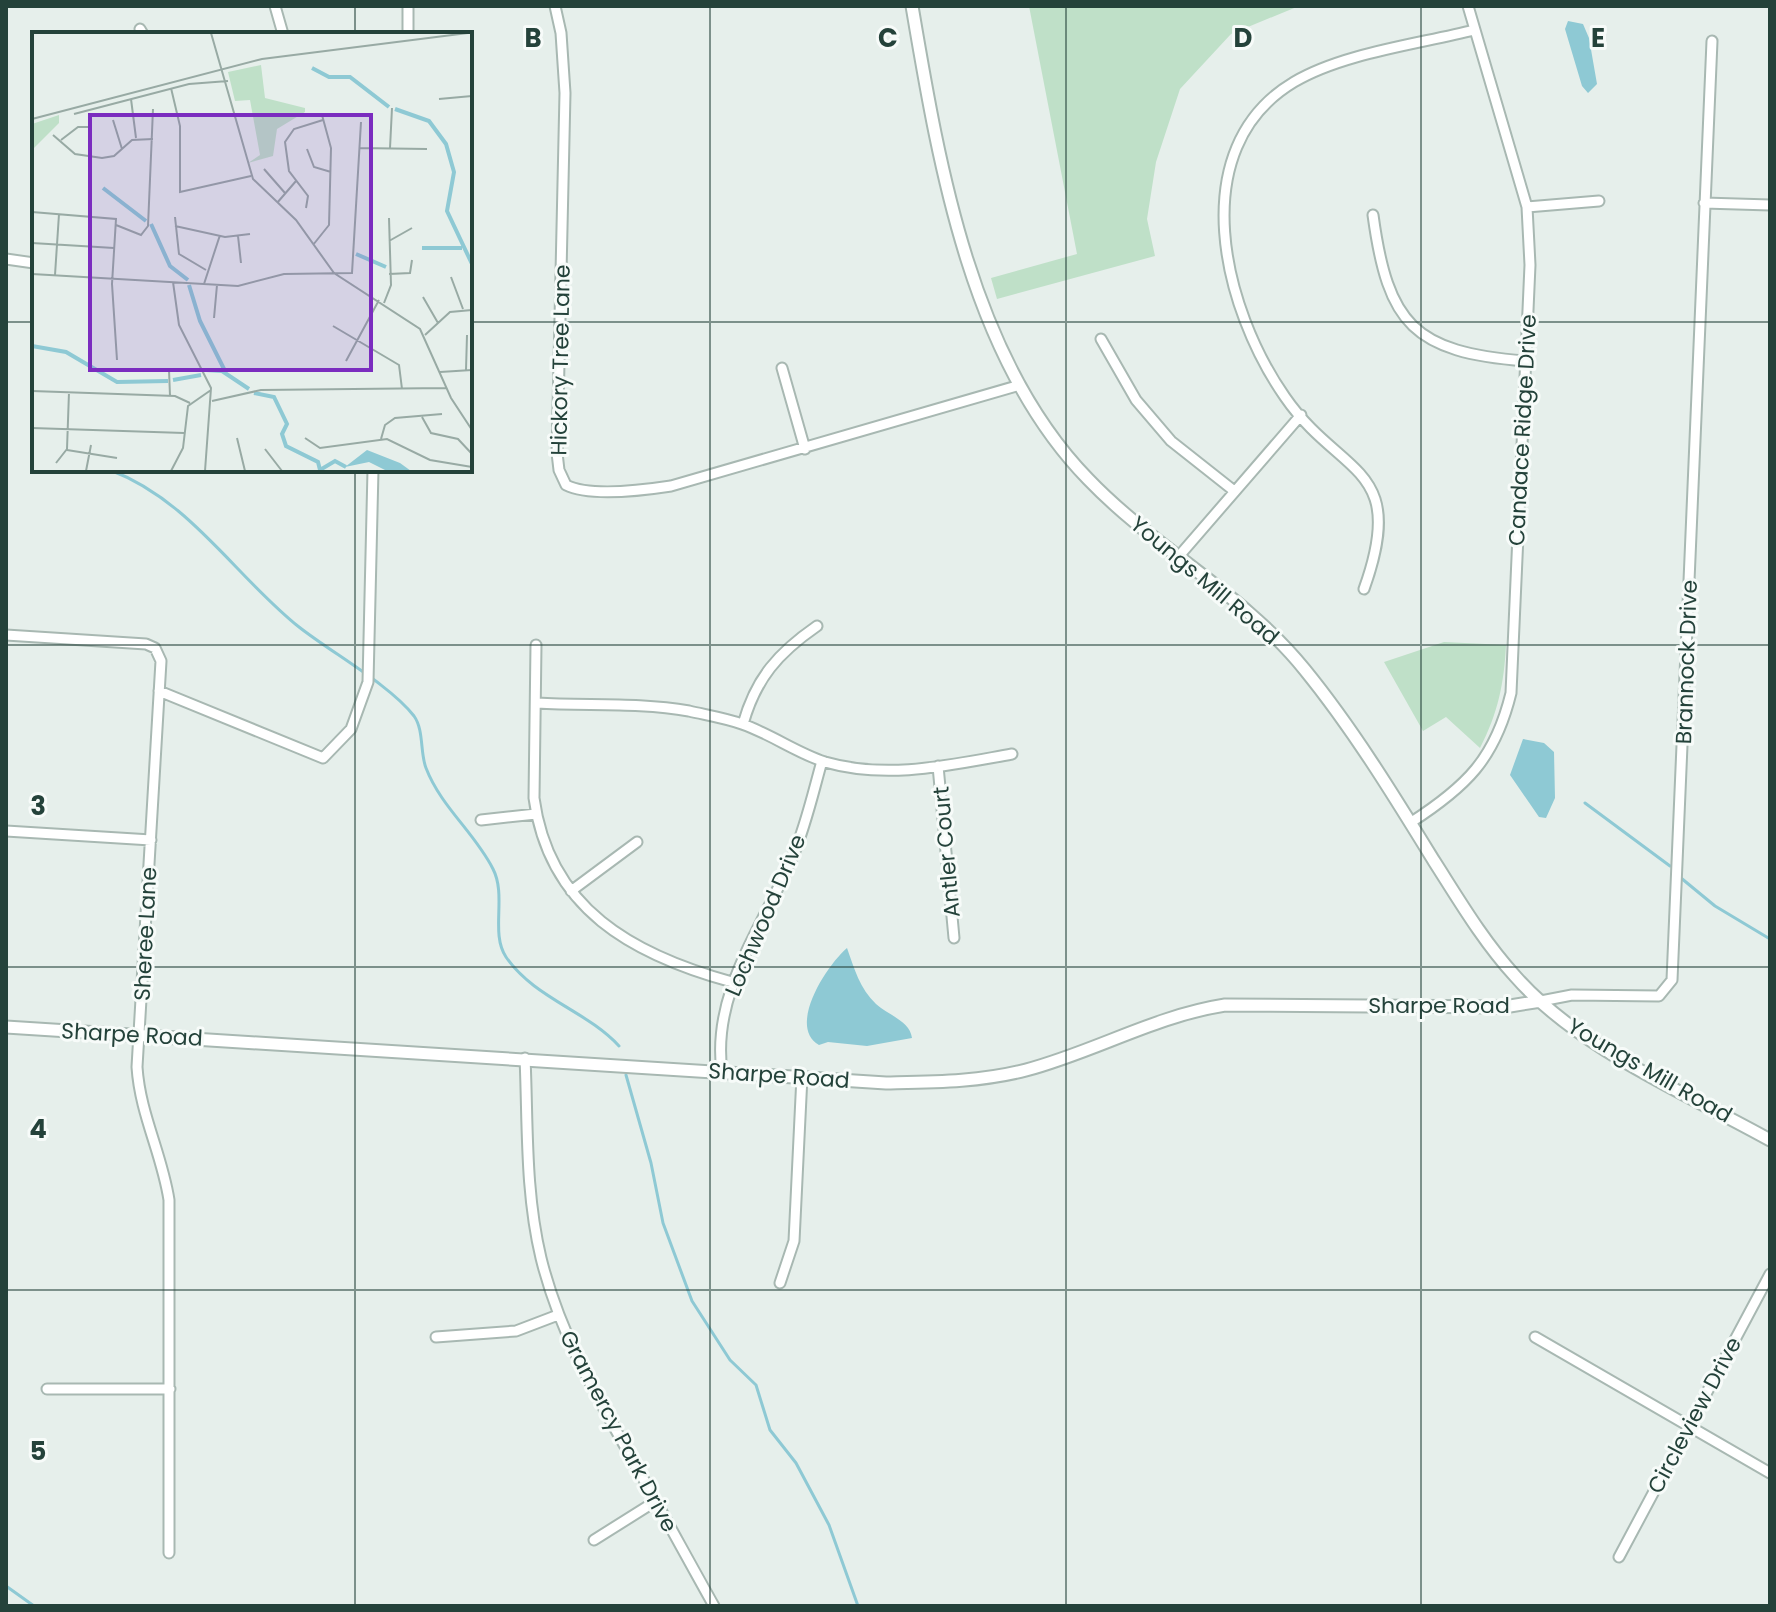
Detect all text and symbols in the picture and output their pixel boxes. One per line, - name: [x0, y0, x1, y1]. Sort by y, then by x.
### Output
- text: B: [524, 20, 542, 56]
- text: C: [878, 20, 898, 56]
- text: D: [1234, 20, 1253, 56]
- text: E: [1591, 20, 1605, 56]
- inset map: [32, 32, 472, 472]
- street label: Hickory Tree Lane: [543, 264, 578, 456]
- street label: Candace Ridge Drive: [1501, 313, 1544, 547]
- street label: Youngs Mill Road: [1124, 509, 1286, 652]
- street label: Brannock Drive: [1668, 579, 1705, 745]
- street label: Antler Court: [925, 785, 968, 919]
- text: 3: [30, 788, 46, 824]
- street label: Lochwood Drive: [717, 829, 814, 1001]
- street label: Sheree Lane: [127, 866, 164, 1002]
- street label: Sharpe Road: [1368, 990, 1510, 1021]
- street label: Youngs Mill Road: [1562, 1011, 1738, 1130]
- street label: Sharpe Road: [60, 1015, 204, 1054]
- street label: Sharpe Road: [707, 1055, 851, 1096]
- text: 4: [29, 1111, 47, 1147]
- street label: Gramercy Park Drive: [552, 1325, 685, 1538]
- street label: Circleview Drive: [1640, 1331, 1749, 1499]
- text: 5: [30, 1433, 46, 1469]

